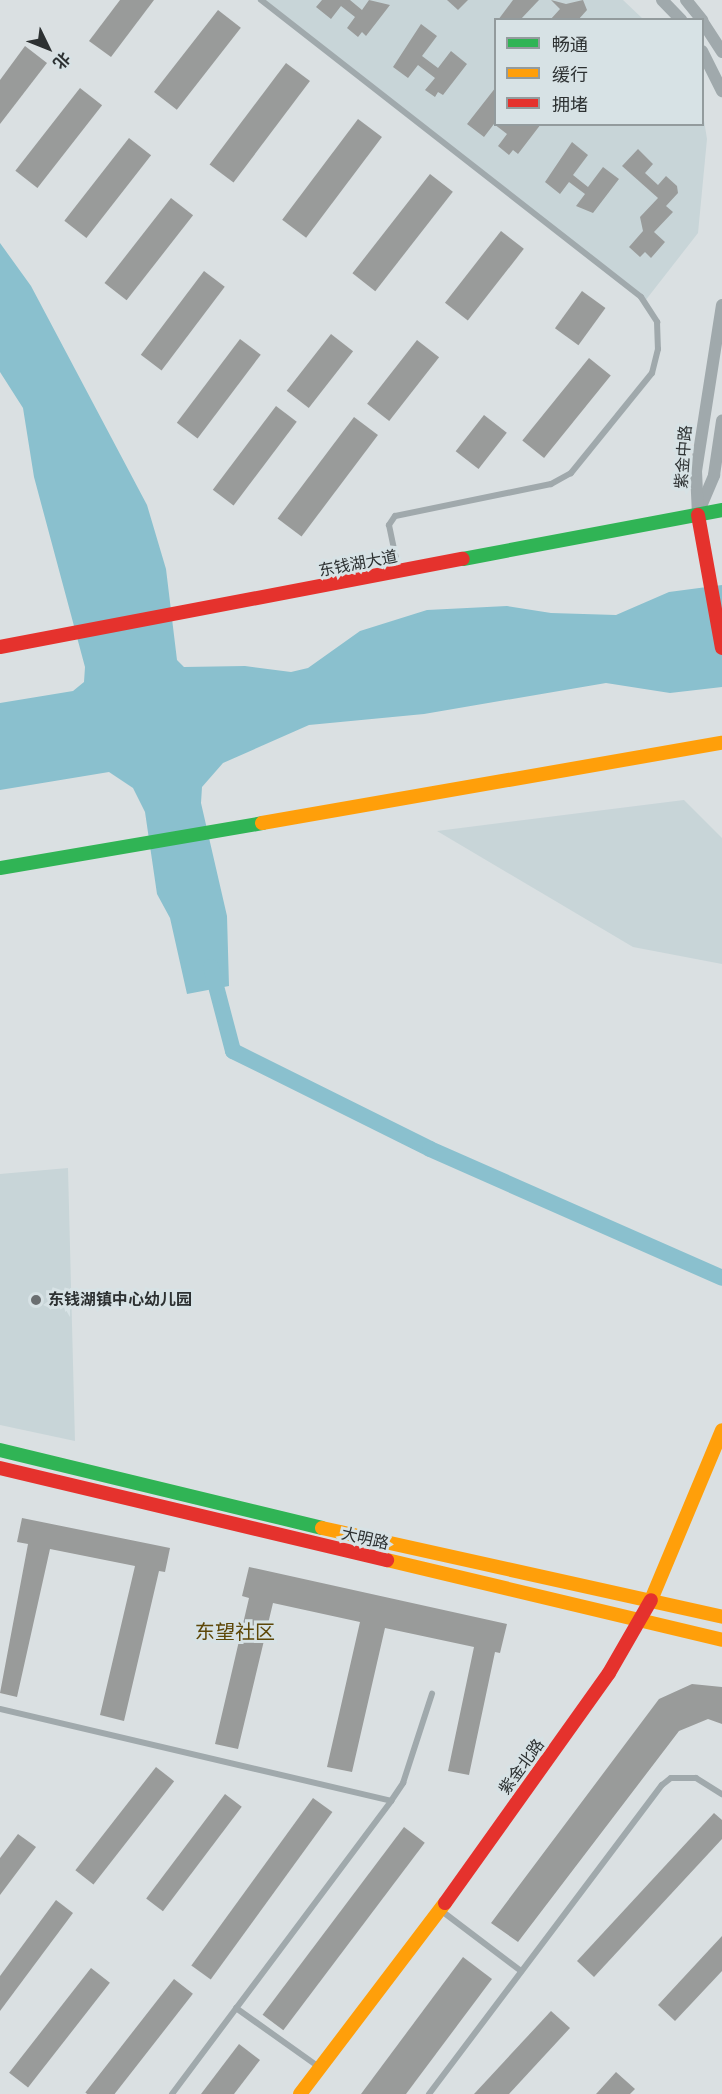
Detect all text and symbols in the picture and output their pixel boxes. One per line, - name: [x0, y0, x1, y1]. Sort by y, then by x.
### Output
- north arrow: [18, 18, 78, 78]
- legend: [494, 18, 704, 126]
- text: 畅通: [552, 33, 588, 57]
- text: 北: [48, 47, 75, 74]
- text: 缓行: [552, 63, 588, 87]
- text: 拥堵: [552, 93, 588, 117]
- street label: 紫金中路: [672, 424, 696, 490]
- street label: 东钱湖大道: [317, 547, 399, 581]
- place label: 东钱湖镇中心幼儿园: [48, 1290, 192, 1310]
- marker: 东钱湖镇中心幼儿园: [29, 1293, 43, 1307]
- street label: 大明路: [339, 1524, 391, 1554]
- district label: 东望社区: [195, 1620, 275, 1644]
- street label: 紫金北路: [495, 1735, 549, 1799]

